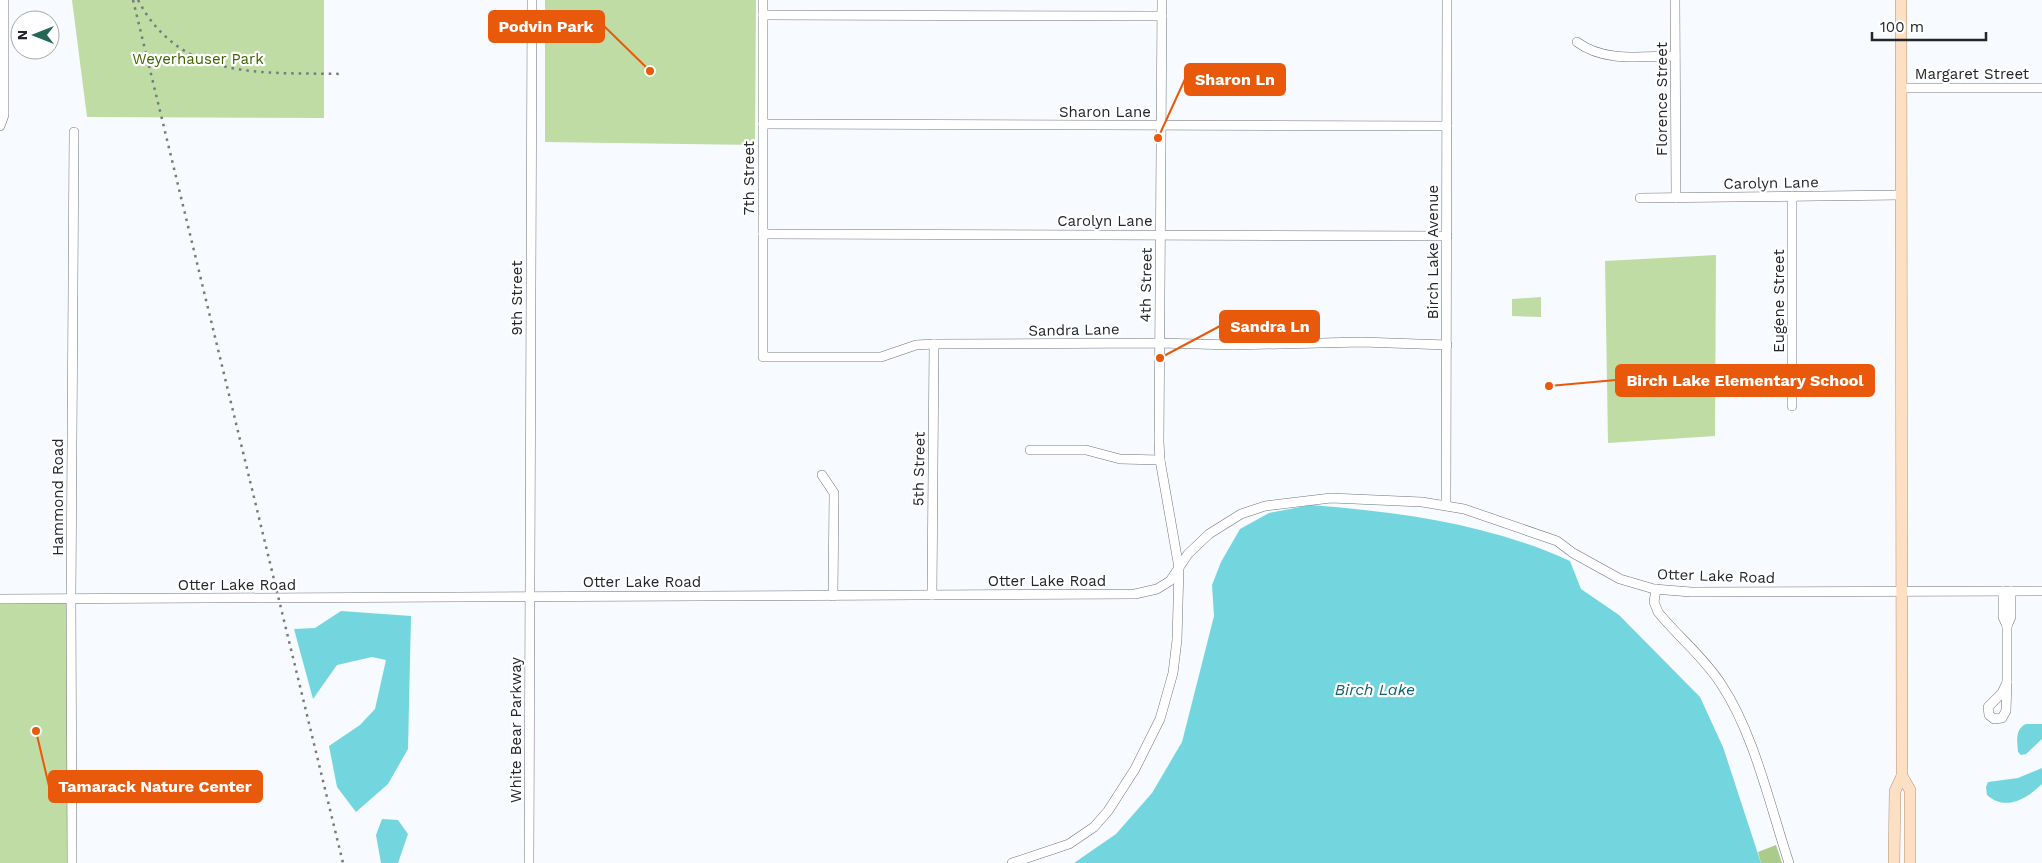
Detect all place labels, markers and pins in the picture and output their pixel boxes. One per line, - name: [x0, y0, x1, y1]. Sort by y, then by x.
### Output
- callout: Podvin Park: [489, 11, 604, 42]
- callout: Sharon Ln: [1185, 64, 1285, 95]
- callout: Sandra Ln: [1220, 311, 1319, 342]
- callout: Birch Lake Elementary School: [1616, 365, 1874, 396]
- callout: Tamarack Nature Center: [49, 771, 262, 802]

